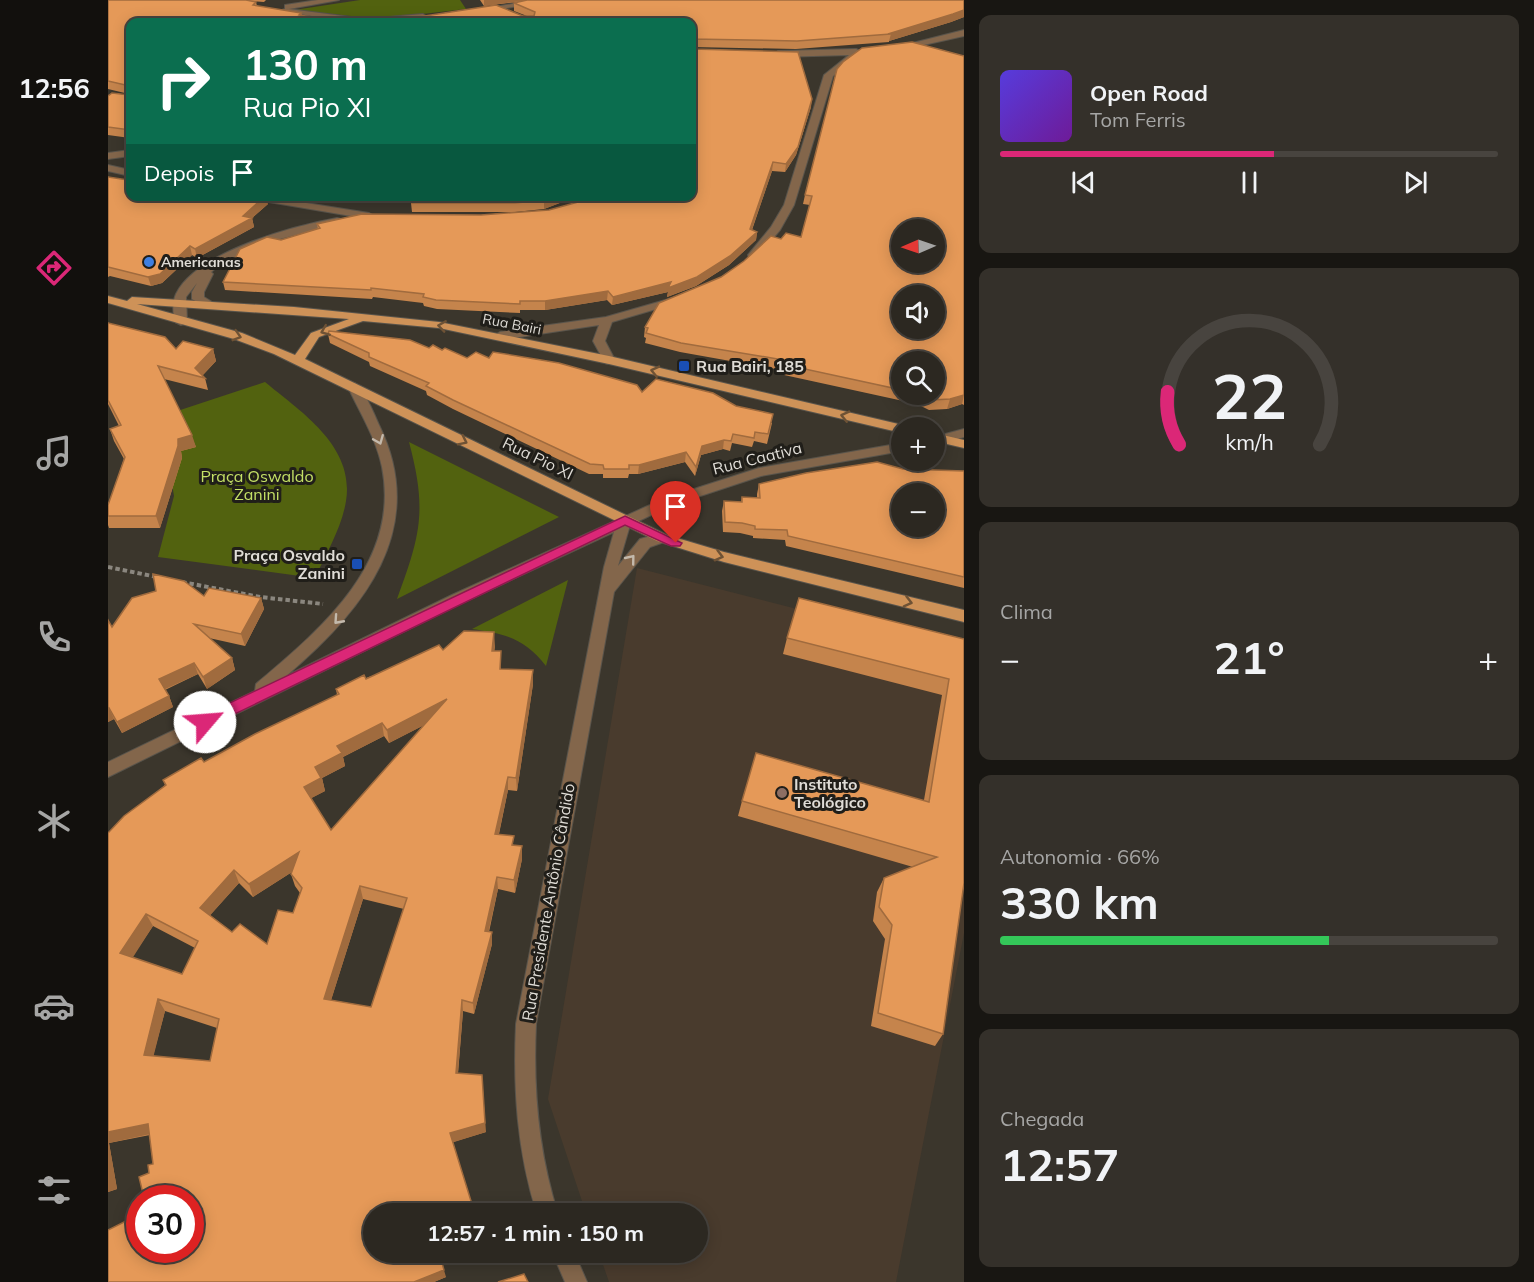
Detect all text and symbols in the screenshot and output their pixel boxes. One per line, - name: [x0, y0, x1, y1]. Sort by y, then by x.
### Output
- text: 130 m: [243, 38, 368, 91]
- icon: right: [144, 42, 222, 120]
- text: 12:56: [18, 71, 90, 105]
- text: Open Road: [1090, 79, 1208, 107]
- text: Rua Pio XI: [243, 90, 372, 124]
- text: Tom Ferris: [1090, 107, 1186, 132]
- icon: arrive: [226, 156, 259, 189]
- text: Depois: [144, 159, 214, 187]
- icon: previous: [1067, 166, 1100, 199]
- icon: pause: [1233, 166, 1266, 199]
- icon: next: [1399, 166, 1432, 199]
- north arrow: [891, 219, 945, 273]
- map controls: [891, 219, 945, 537]
- icon: directions: [33, 247, 75, 289]
- place label: Americanas: [161, 253, 241, 271]
- marker: Americanas: [142, 255, 156, 269]
- button: sound: [891, 285, 945, 339]
- street label: Rua Bairi: [481, 309, 543, 339]
- one-way arrow: [438, 321, 447, 333]
- one-way arrow: [320, 324, 331, 336]
- one-way arrow: [231, 329, 242, 341]
- button: search: [891, 351, 945, 405]
- place label: Rua Bairi, 185: [696, 356, 804, 376]
- text: 22: [1212, 356, 1286, 435]
- marker: Rua Bairi, 185: [677, 359, 691, 373]
- one-way arrow: [650, 365, 660, 378]
- one-way arrow: [840, 410, 850, 423]
- button: +: [891, 417, 945, 471]
- text: km/h: [1225, 428, 1273, 455]
- icon: music: [33, 432, 75, 474]
- street label: Rua Pio XI: [499, 432, 577, 484]
- one-way arrow: [371, 434, 384, 445]
- one-way arrow: [456, 434, 467, 445]
- street label: Rua Caativa: [710, 437, 804, 479]
- park label: Praça Oswaldo Zanini: [200, 466, 314, 504]
- pin: [650, 481, 701, 543]
- button: −: [891, 483, 945, 537]
- icon: arrive: [659, 490, 692, 523]
- place label: Praça Osvaldo Zanini: [234, 545, 345, 583]
- one-way arrow: [713, 549, 724, 561]
- one-way arrow: [624, 555, 635, 566]
- marker: Praça Osvaldo Zanini: [350, 557, 364, 571]
- one-way arrow: [903, 595, 913, 608]
- text: Clima: [1000, 599, 1053, 624]
- one-way arrow: [334, 613, 345, 623]
- icon: phone: [33, 616, 75, 658]
- text: 21°: [1213, 629, 1285, 685]
- text: −: [1000, 638, 1020, 679]
- text: +: [1478, 638, 1498, 679]
- position arrow: [173, 690, 237, 754]
- place label: Instituto Teológico: [794, 774, 866, 812]
- street label: Rua Presidente Antônio Cândido: [517, 782, 579, 1022]
- marker: Instituto Teológico: [775, 786, 789, 800]
- icon: climate: [33, 800, 75, 842]
- text: Autonomia · 66%: [1000, 844, 1160, 869]
- text: 330 km: [1000, 874, 1159, 930]
- icon: car: [33, 985, 75, 1027]
- text: Chegada: [1000, 1106, 1084, 1131]
- text: 12:57: [1000, 1136, 1119, 1192]
- icon: filters: [33, 1169, 75, 1211]
- speed limit sign: 30: [126, 1185, 204, 1263]
- text: 12:57 · 1 min · 150 m: [427, 1219, 644, 1247]

